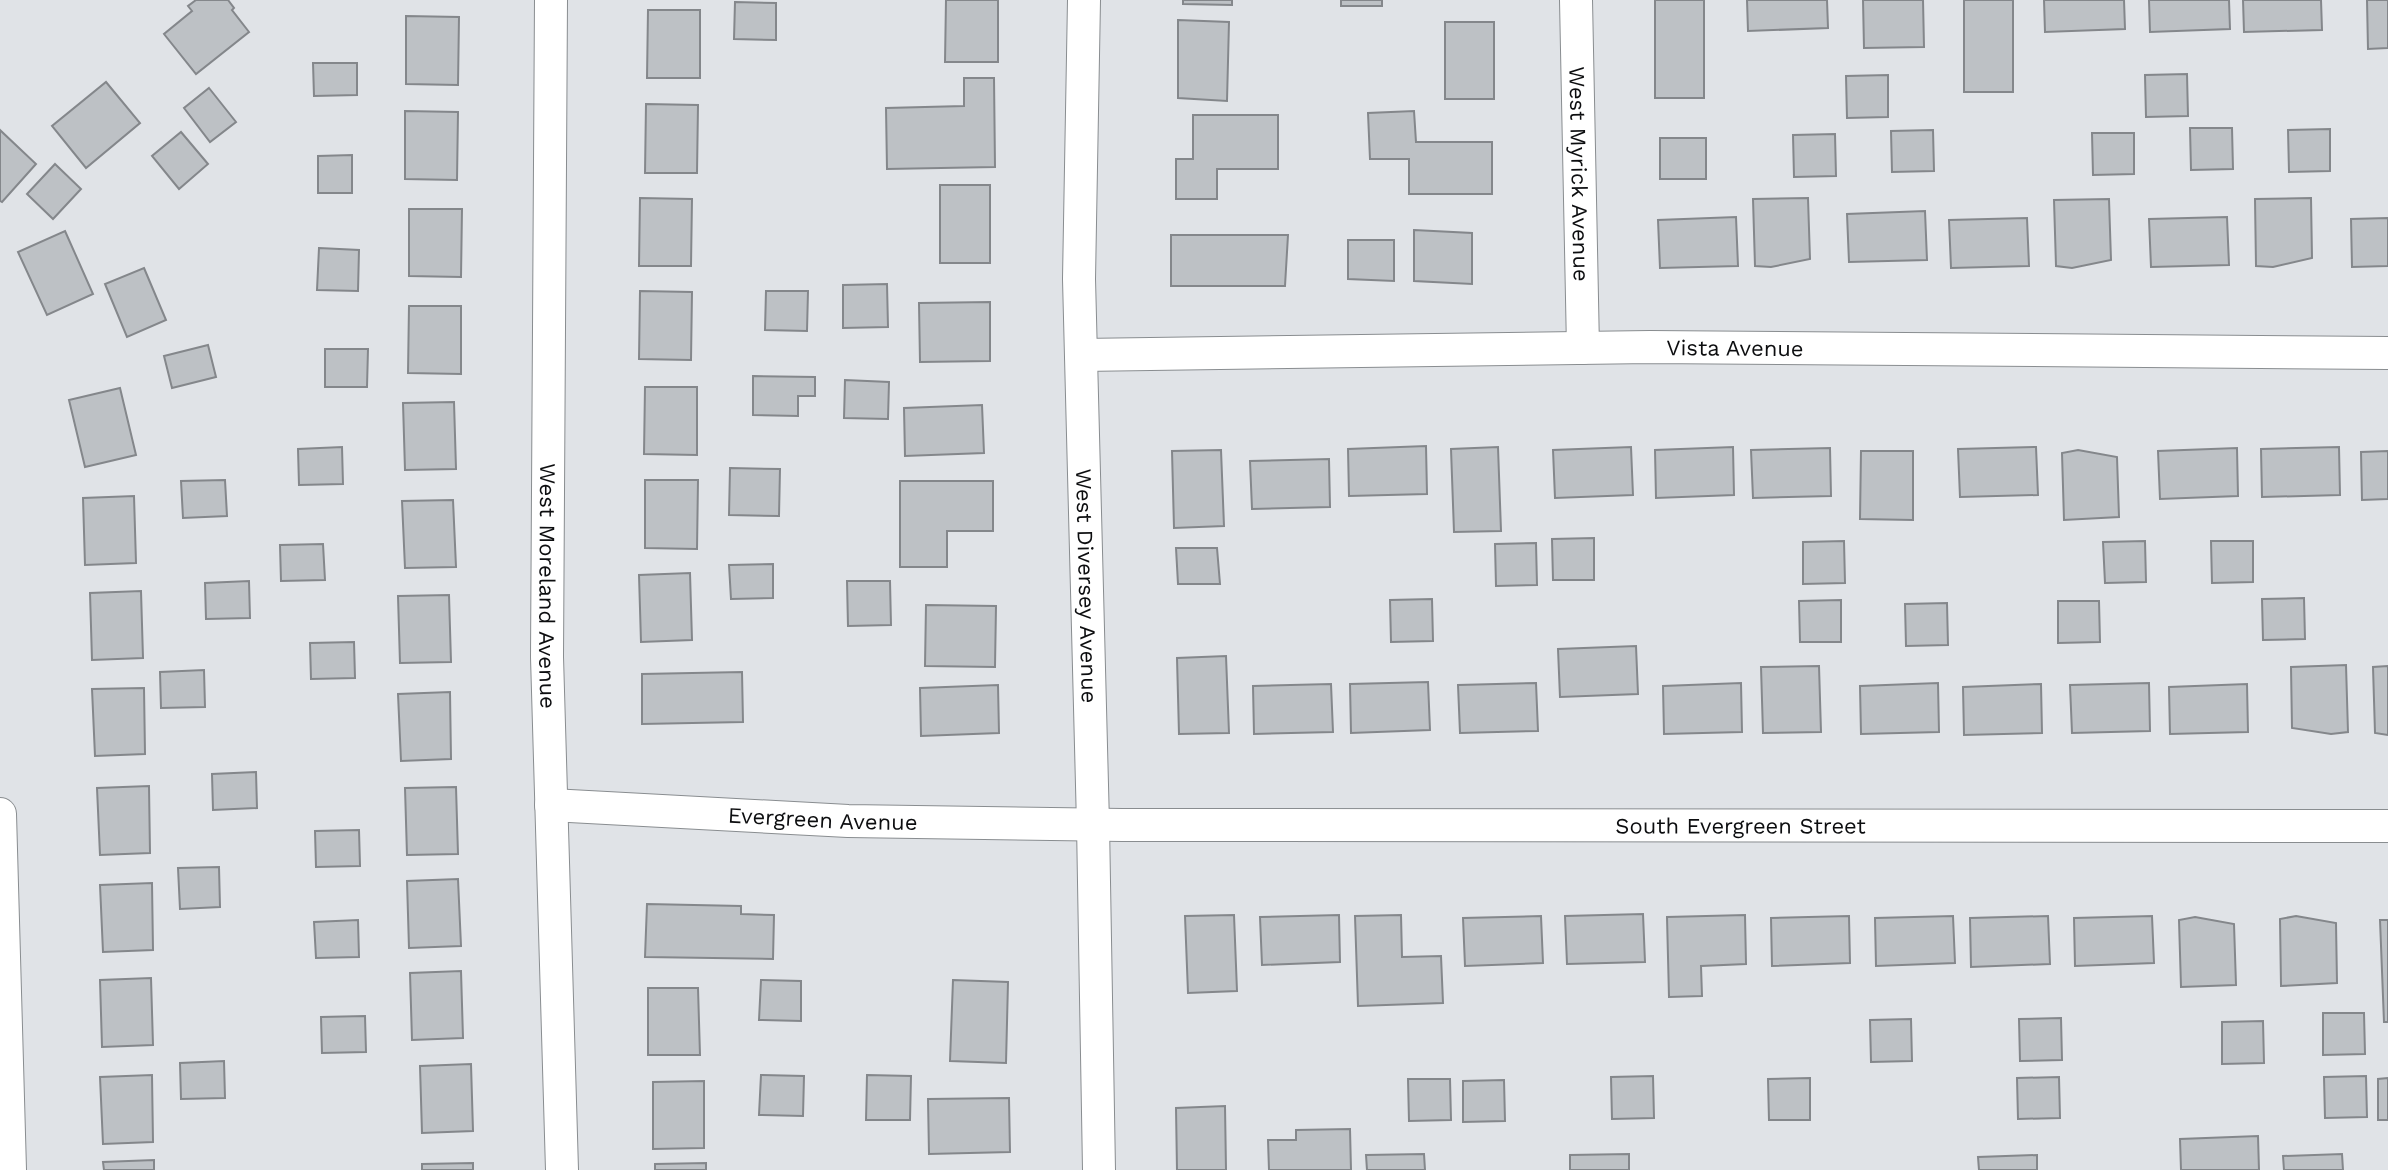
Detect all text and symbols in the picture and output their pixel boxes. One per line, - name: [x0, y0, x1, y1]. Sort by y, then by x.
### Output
- street label: West Myrick Avenue: [1565, 66, 1594, 282]
- street label: Vista Avenue: [1666, 335, 1804, 361]
- street label: West Moreland Avenue: [534, 463, 561, 709]
- street label: West Diversey Avenue: [1071, 468, 1102, 704]
- street label: Evergreen Avenue: [727, 802, 918, 835]
- street label: South Evergreen Street: [1615, 813, 1866, 838]

